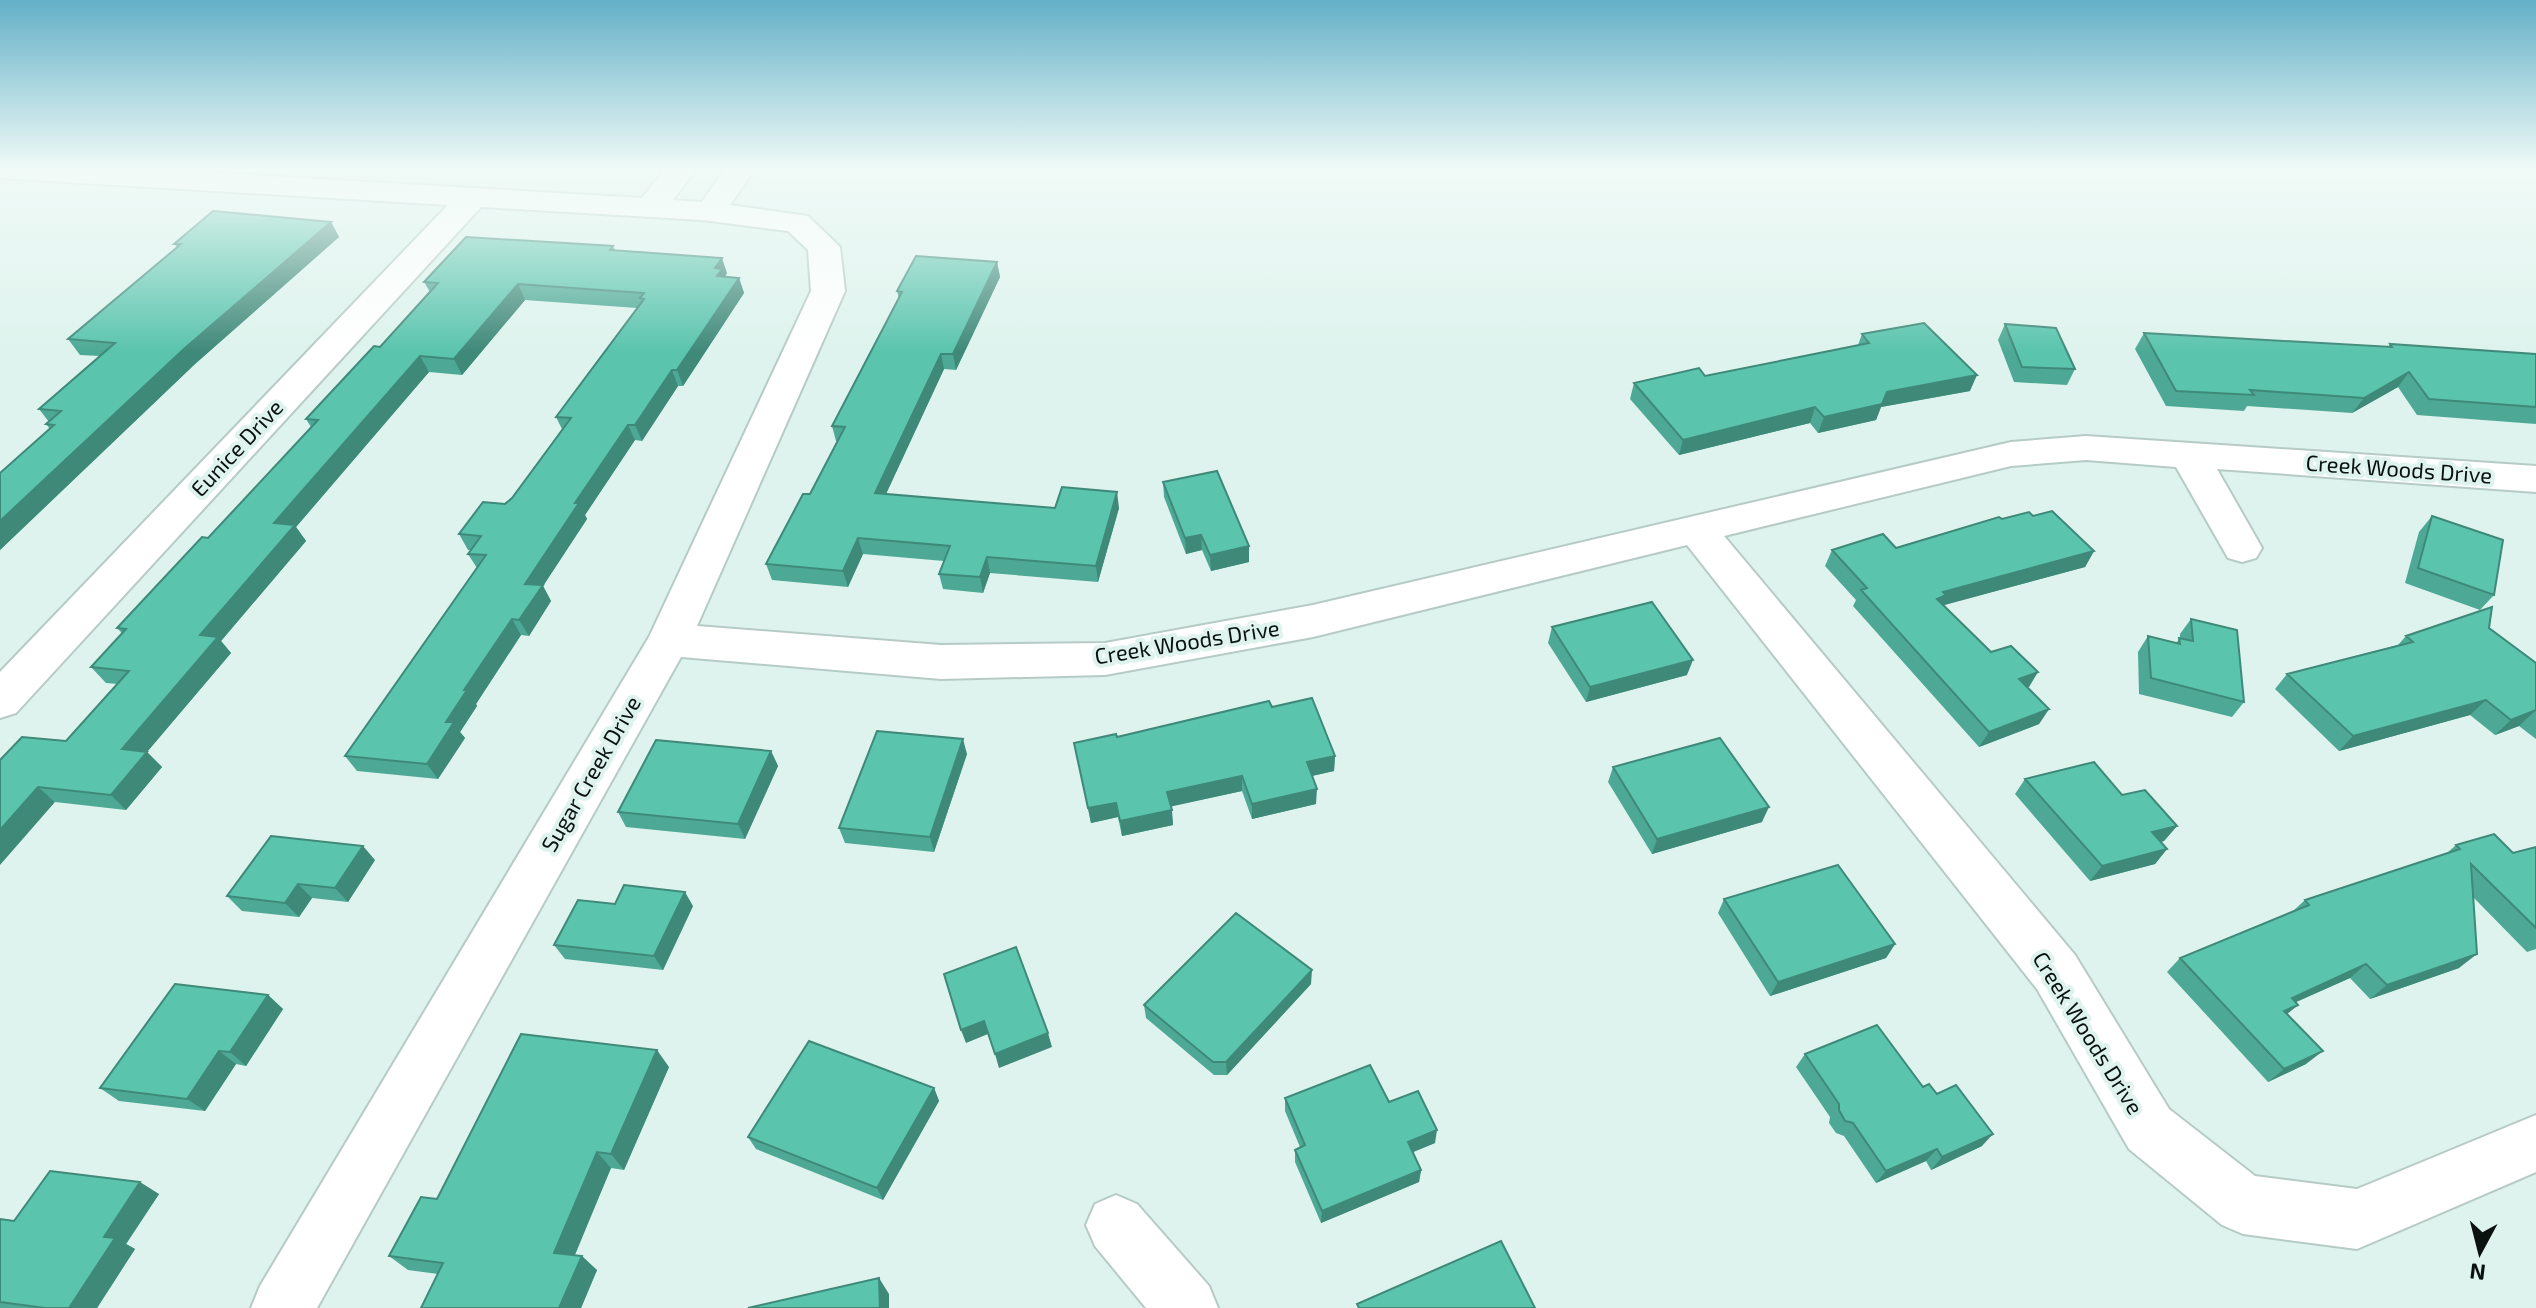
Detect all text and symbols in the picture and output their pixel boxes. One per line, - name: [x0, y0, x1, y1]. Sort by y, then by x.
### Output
- street label: Eunice Drive: [185, 394, 288, 501]
- street label: Creek Woods Drive: [2305, 449, 2493, 487]
- street label: Creek Woods Drive: [1093, 614, 1281, 668]
- street label: Sugar Creek Drive: [535, 691, 645, 856]
- street label: Creek Woods Drive: [2028, 946, 2149, 1119]
- north arrow: [2440, 1212, 2520, 1292]
- text: N: [2468, 1259, 2487, 1287]

